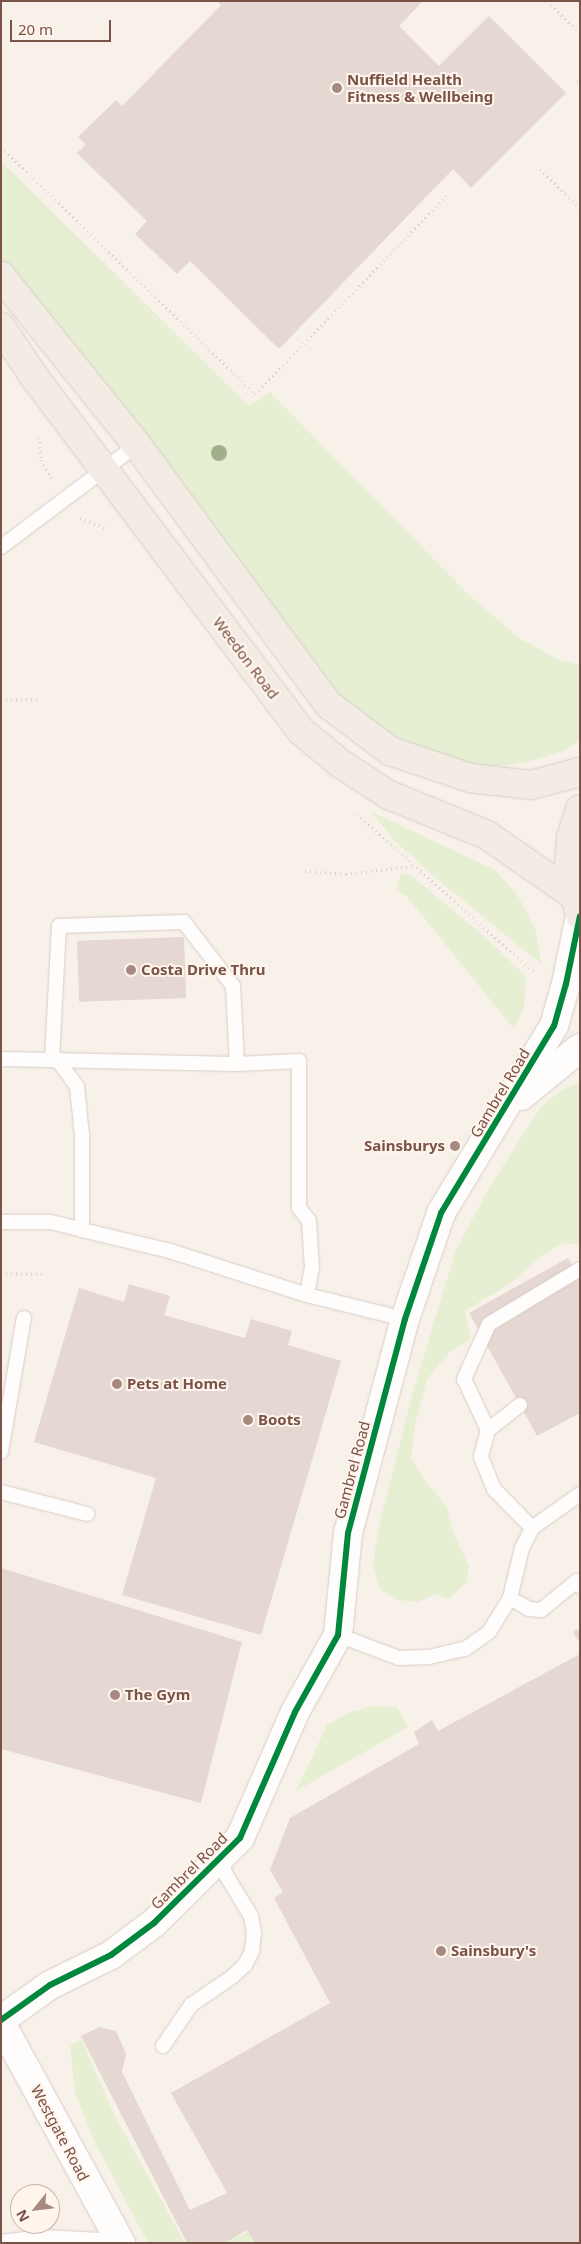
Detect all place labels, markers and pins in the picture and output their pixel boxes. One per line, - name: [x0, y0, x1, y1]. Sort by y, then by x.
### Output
- place label: Nuffield Health Fitness & Wellbeing: [347, 70, 493, 105]
- marker: Nuffield Health Fitness & Wellbeing: [331, 82, 343, 94]
- place label: Costa Drive Thru: [141, 961, 265, 979]
- marker: Costa Drive Thru: [125, 964, 137, 976]
- place label: Sainsburys: [364, 1137, 445, 1155]
- marker: Sainsburys: [449, 1140, 461, 1152]
- place label: Pets at Home: [127, 1375, 227, 1393]
- marker: Pets at Home: [111, 1378, 123, 1390]
- place label: Boots: [258, 1411, 301, 1429]
- marker: Boots: [242, 1414, 254, 1426]
- place label: The Gym: [125, 1686, 190, 1704]
- marker: The Gym: [109, 1689, 121, 1701]
- place label: Sainsbury's: [451, 1942, 536, 1960]
- marker: Sainsbury's: [435, 1945, 447, 1957]

